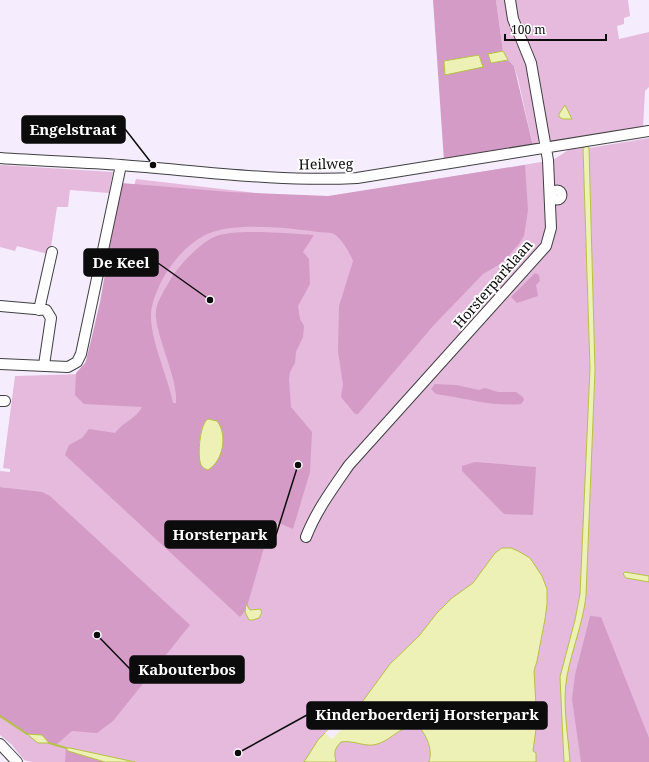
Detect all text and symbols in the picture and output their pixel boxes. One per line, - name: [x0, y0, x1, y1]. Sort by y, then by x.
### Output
- scale bar: [505, 16, 606, 42]
- text: 100 m: [511, 21, 546, 38]
- callout: Engelstraat: [22, 116, 125, 143]
- text: Engelstraat: [30, 119, 116, 139]
- street label: Heilweg: [299, 154, 354, 173]
- street label: Horsterparklaan: [449, 235, 536, 332]
- callout: De Keel: [84, 249, 158, 276]
- text: De Keel: [92, 252, 150, 272]
- callout: Horsterpark: [165, 521, 276, 548]
- text: Horsterpark: [172, 524, 268, 544]
- callout: Kabouterbos: [130, 656, 244, 683]
- text: Kabouterbos: [138, 659, 236, 679]
- callout: Kinderboerderij Horsterpark: [307, 702, 547, 729]
- text: Kinderboerderij Horsterpark: [315, 704, 539, 724]

